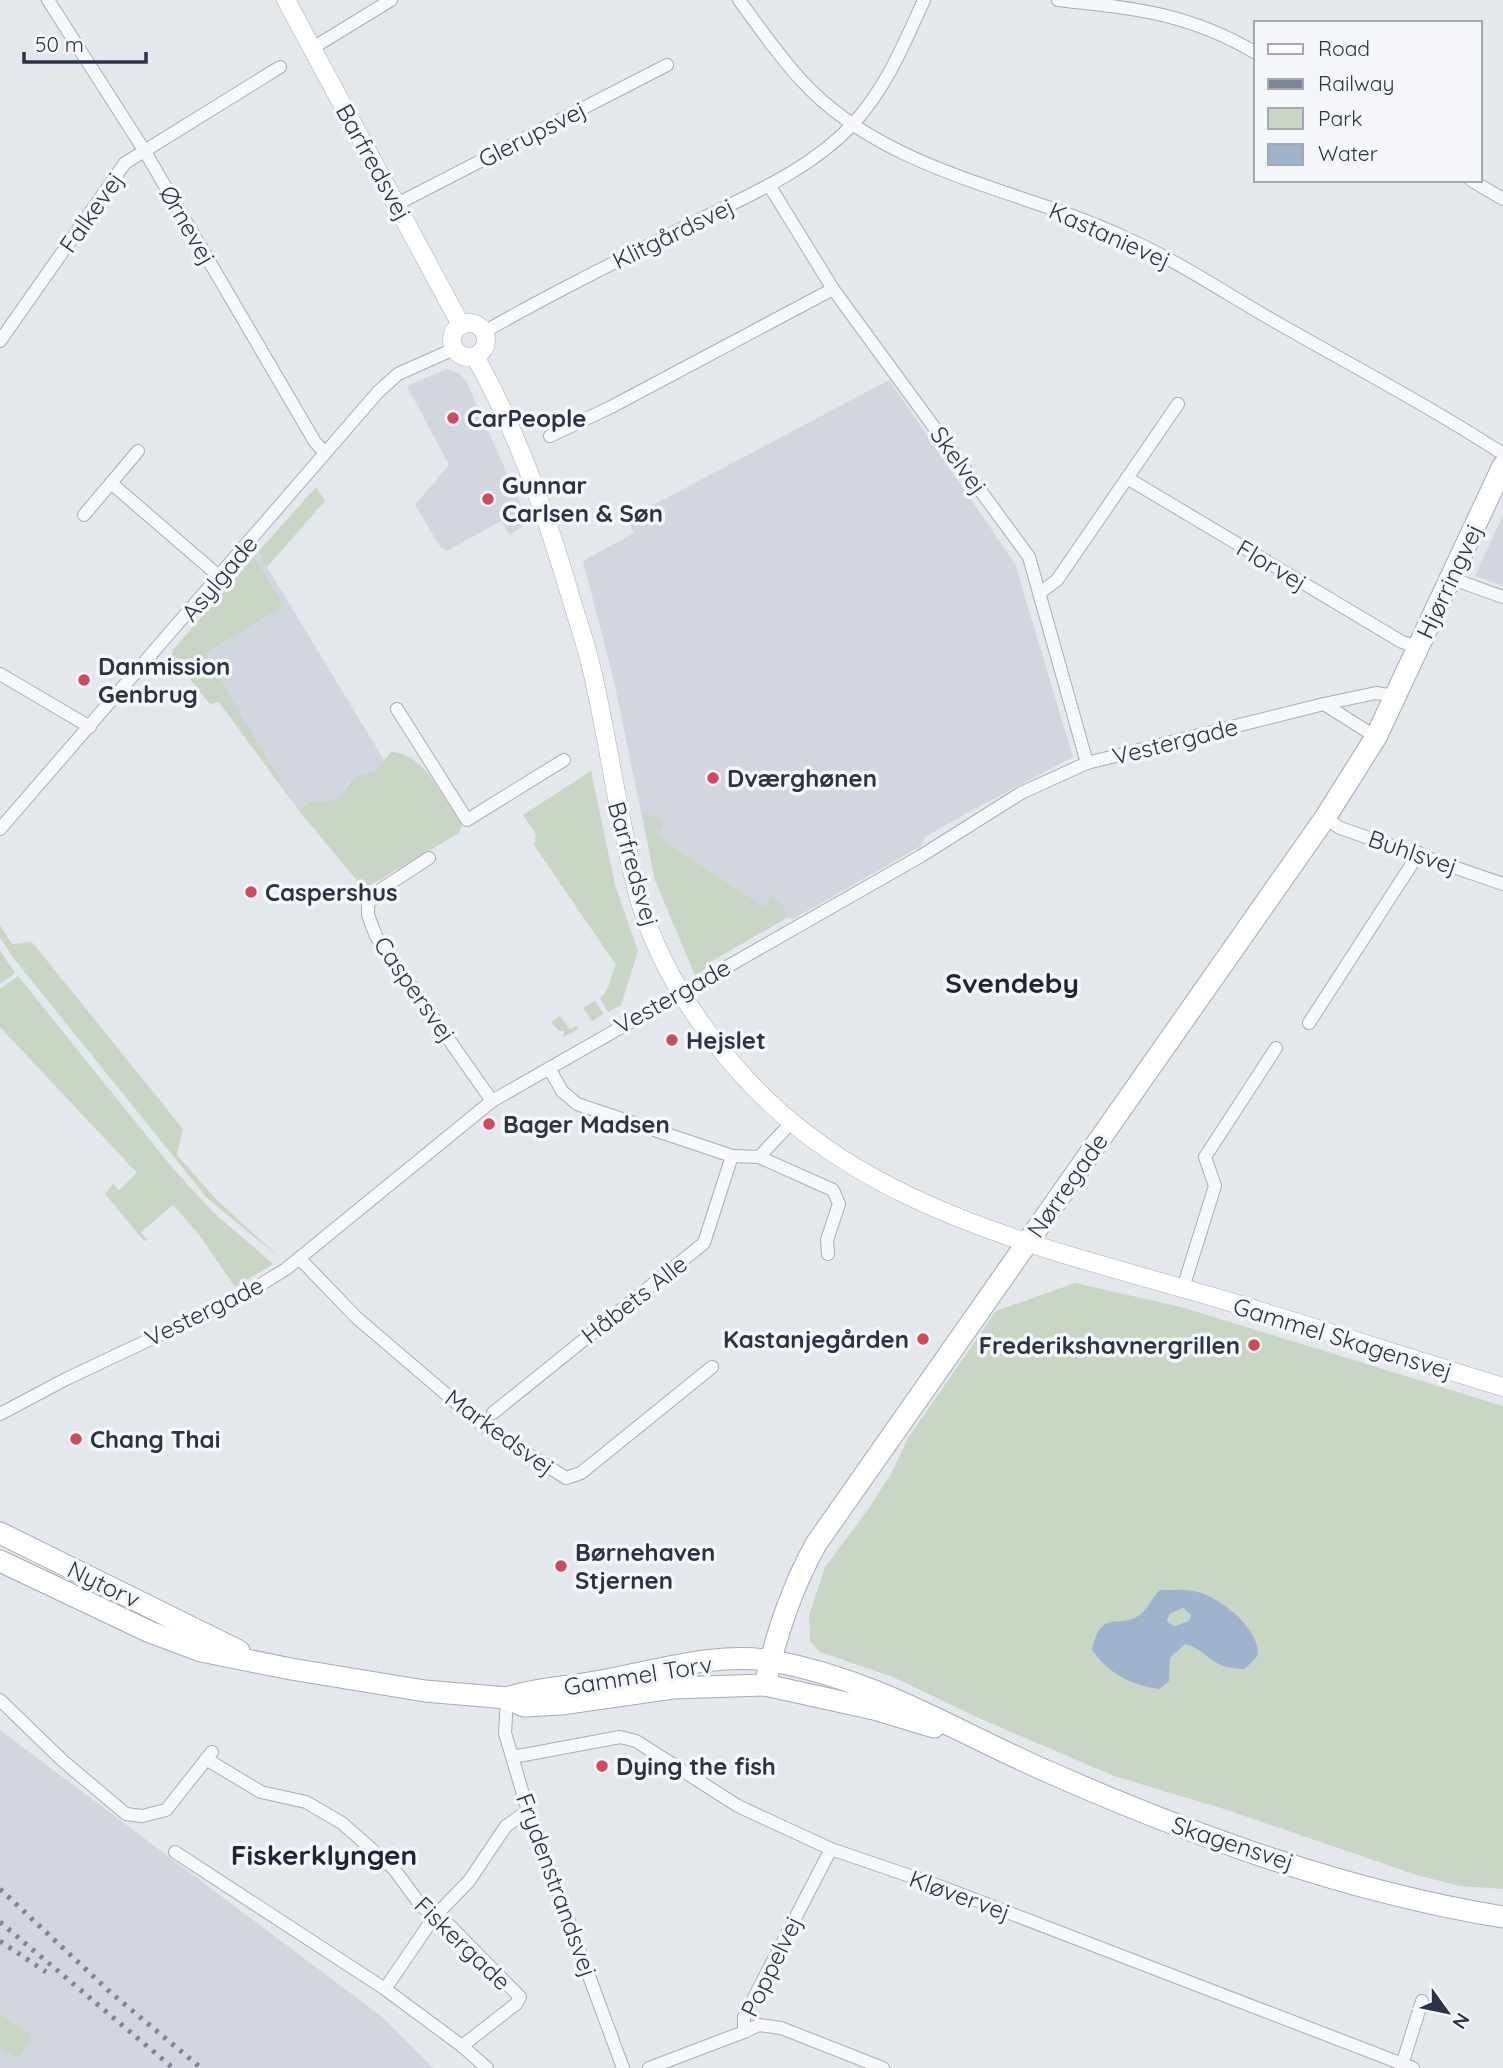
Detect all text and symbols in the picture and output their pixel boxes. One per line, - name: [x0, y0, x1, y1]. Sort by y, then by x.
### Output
- scale bar: [24, 21, 147, 65]
- legend: [1254, 21, 1482, 182]
- text: 50 m: [35, 31, 84, 57]
- text: Road: [1318, 35, 1370, 61]
- text: Railway: [1318, 70, 1394, 96]
- street label: Glerupsvej: [473, 94, 591, 174]
- street label: Barfredsvej: [330, 98, 418, 226]
- text: Park: [1318, 105, 1362, 131]
- text: Water: [1318, 140, 1378, 166]
- street label: Falkevej: [52, 166, 130, 258]
- street label: Ørnevej: [153, 180, 223, 270]
- street label: Klitgårdsvej: [607, 191, 739, 275]
- street label: Kastanievej: [1045, 195, 1175, 275]
- place label: CarPeople: [467, 403, 586, 433]
- marker: CarPeople: [445, 410, 461, 426]
- street label: Skelvej: [924, 420, 994, 500]
- place label: Gunnar Carlsen & Søn: [502, 470, 663, 528]
- marker: Gunnar Carlsen & Søn: [480, 491, 496, 507]
- street label: Hjørringvej: [1409, 519, 1489, 643]
- street label: Asylgade: [174, 529, 264, 627]
- street label: Florvej: [1232, 532, 1312, 598]
- place label: Danmission Genbrug: [98, 651, 230, 709]
- marker: Danmission Genbrug: [76, 672, 92, 688]
- street label: Vestergade: [1109, 711, 1241, 771]
- place label: Dværghønen: [727, 763, 877, 793]
- marker: Dværghønen: [705, 770, 721, 786]
- street label: Barfredsvej: [602, 798, 666, 930]
- street label: Buhlsvej: [1364, 823, 1462, 881]
- place label: Caspershus: [265, 877, 398, 907]
- marker: Caspershus: [243, 884, 259, 900]
- street label: Caspersvej: [368, 930, 462, 1048]
- street label: Vestergade: [609, 952, 735, 1040]
- district label: Svendeby: [945, 965, 1079, 1000]
- place label: Hejslet: [686, 1025, 766, 1055]
- marker: Hejslet: [664, 1032, 680, 1048]
- place label: Bager Madsen: [503, 1109, 670, 1139]
- marker: Bager Madsen: [481, 1116, 497, 1132]
- street label: Nørregade: [1020, 1127, 1114, 1243]
- street label: Håbets Alle: [575, 1248, 693, 1350]
- street label: Vestergade: [140, 1269, 268, 1353]
- street label: Gammel Skagensvej: [1230, 1290, 1456, 1386]
- place label: Kastanjegården: [723, 1324, 909, 1354]
- place label: Frederikshavnergrillen: [979, 1330, 1240, 1360]
- marker: Kastanjegården: [915, 1331, 931, 1347]
- marker: Frederikshavnergrillen: [1246, 1337, 1262, 1353]
- street label: Markedsvej: [439, 1382, 561, 1482]
- place label: Chang Thai: [90, 1424, 220, 1454]
- marker: Chang Thai: [68, 1431, 84, 1447]
- place label: Børnehaven Stjernen: [575, 1537, 715, 1595]
- street label: Nytorv: [63, 1554, 145, 1614]
- marker: Børnehaven Stjernen: [553, 1558, 569, 1574]
- street label: Gammel Torv: [561, 1648, 715, 1702]
- place label: Dying the fish: [616, 1751, 776, 1781]
- marker: Dying the fish: [594, 1758, 610, 1774]
- street label: Frydenstrandsvej: [510, 1789, 604, 1981]
- street label: Skagensvej: [1168, 1809, 1298, 1877]
- district label: Fiskerklyngen: [231, 1837, 417, 1872]
- street label: Kløvervej: [905, 1863, 1015, 1927]
- street label: Fiskergade: [409, 1890, 517, 1996]
- street label: Poppelvej: [734, 1911, 808, 2021]
- north arrow: [1412, 1977, 1482, 2047]
- text: N: [1447, 2009, 1475, 2034]

